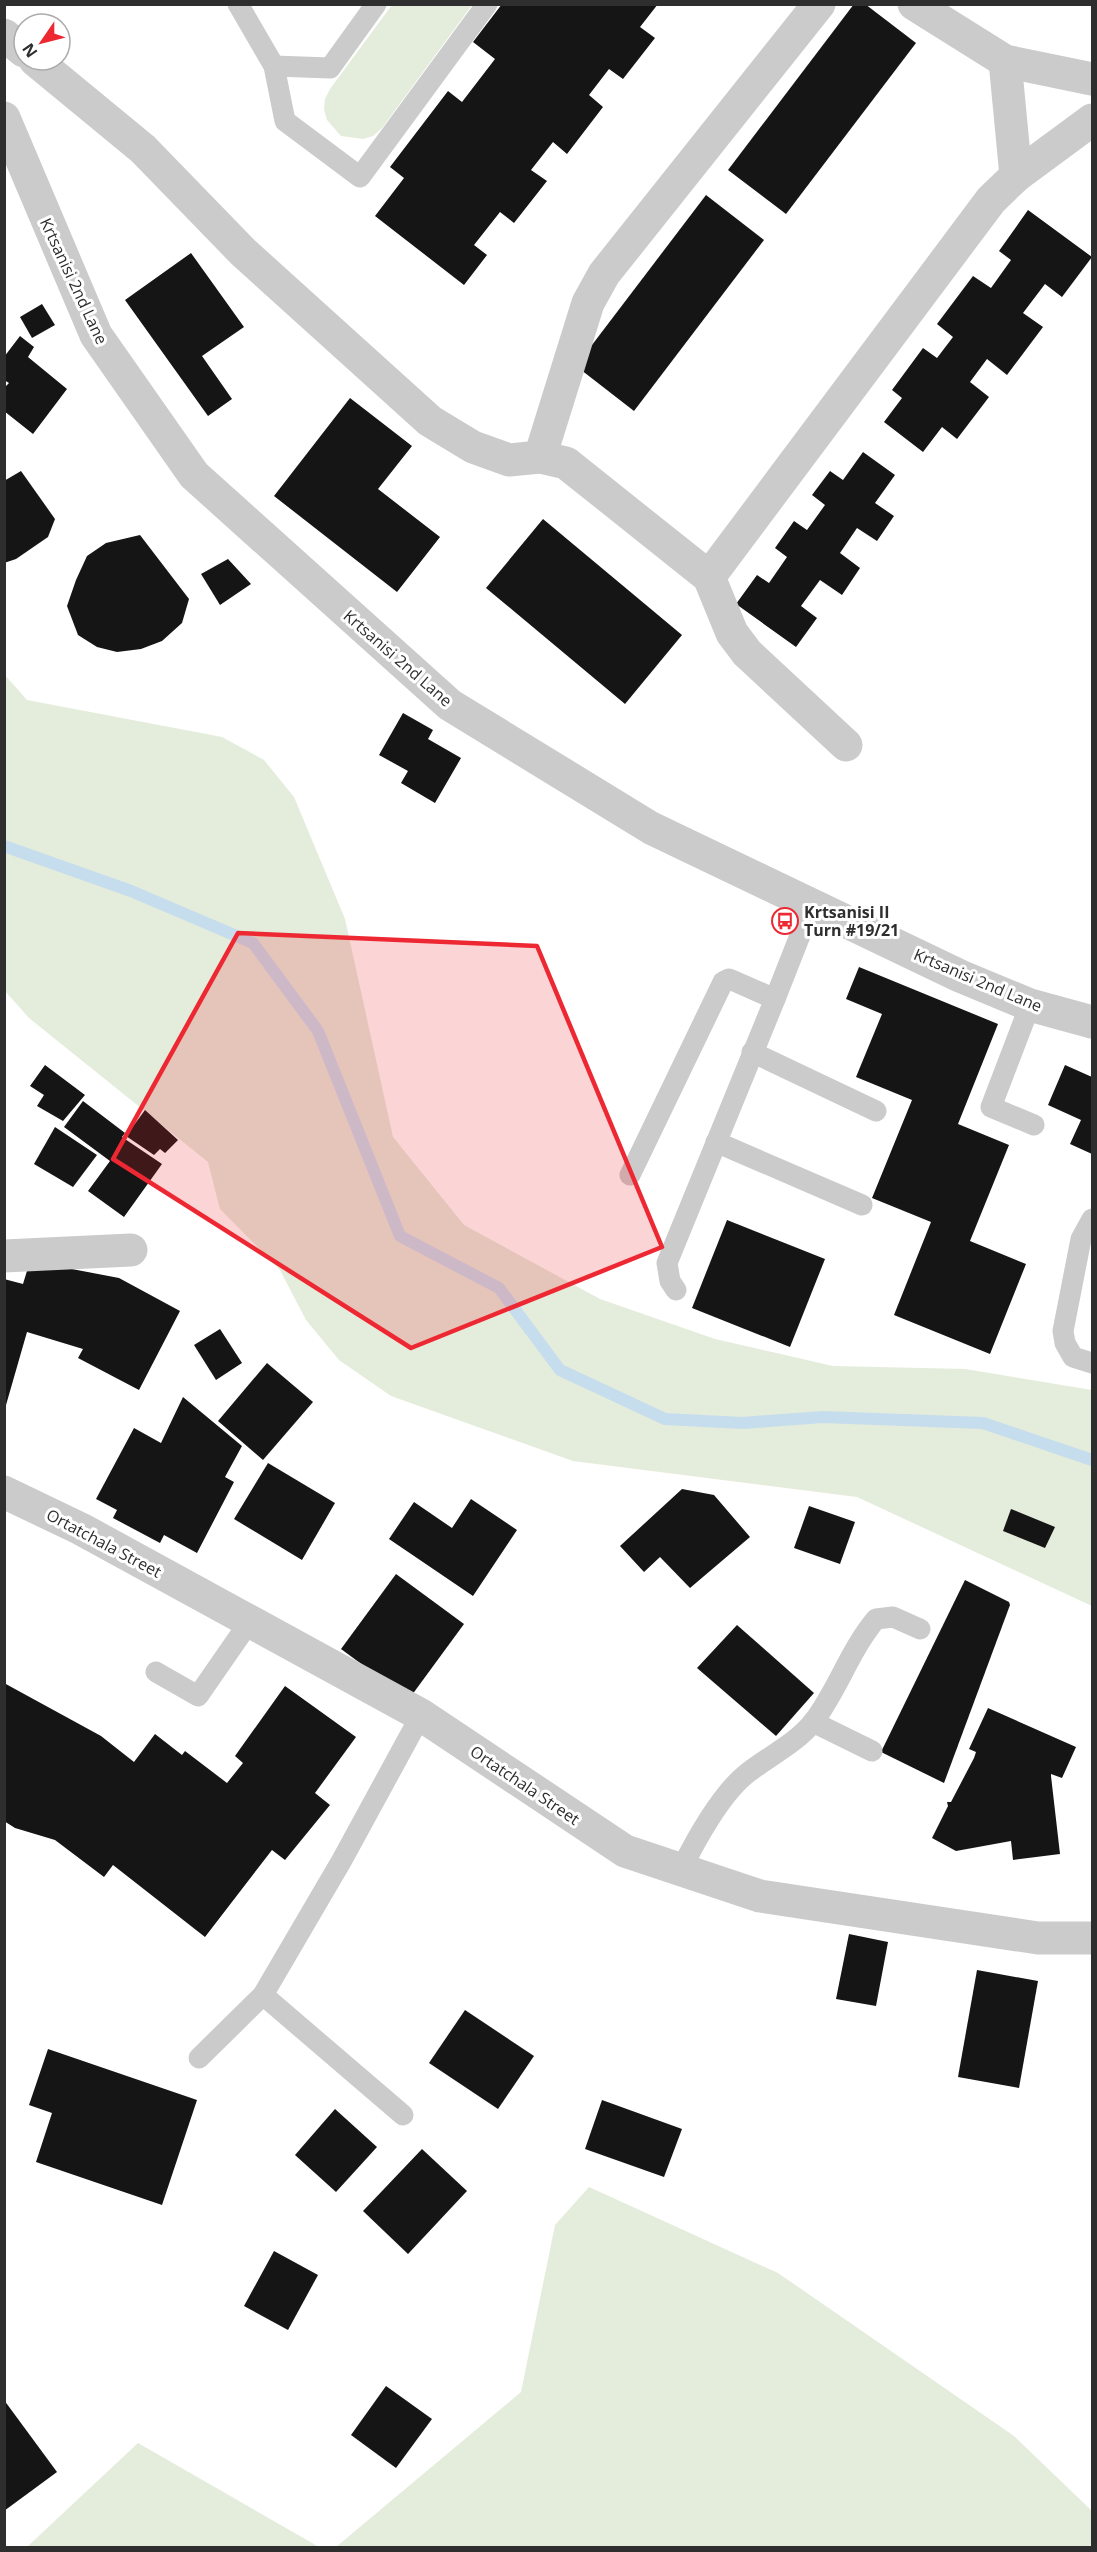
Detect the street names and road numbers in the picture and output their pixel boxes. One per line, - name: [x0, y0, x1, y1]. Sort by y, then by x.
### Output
- street label: Krtsanisi 2nd Lane: [35, 214, 113, 348]
- street label: Krtsanisi 2nd Lane: [339, 605, 457, 711]
- street label: Krtsanisi 2nd Lane: [911, 943, 1045, 1017]
- street label: Ortatchala Street: [43, 1503, 166, 1583]
- street label: Ortatchala Street: [466, 1740, 584, 1830]

